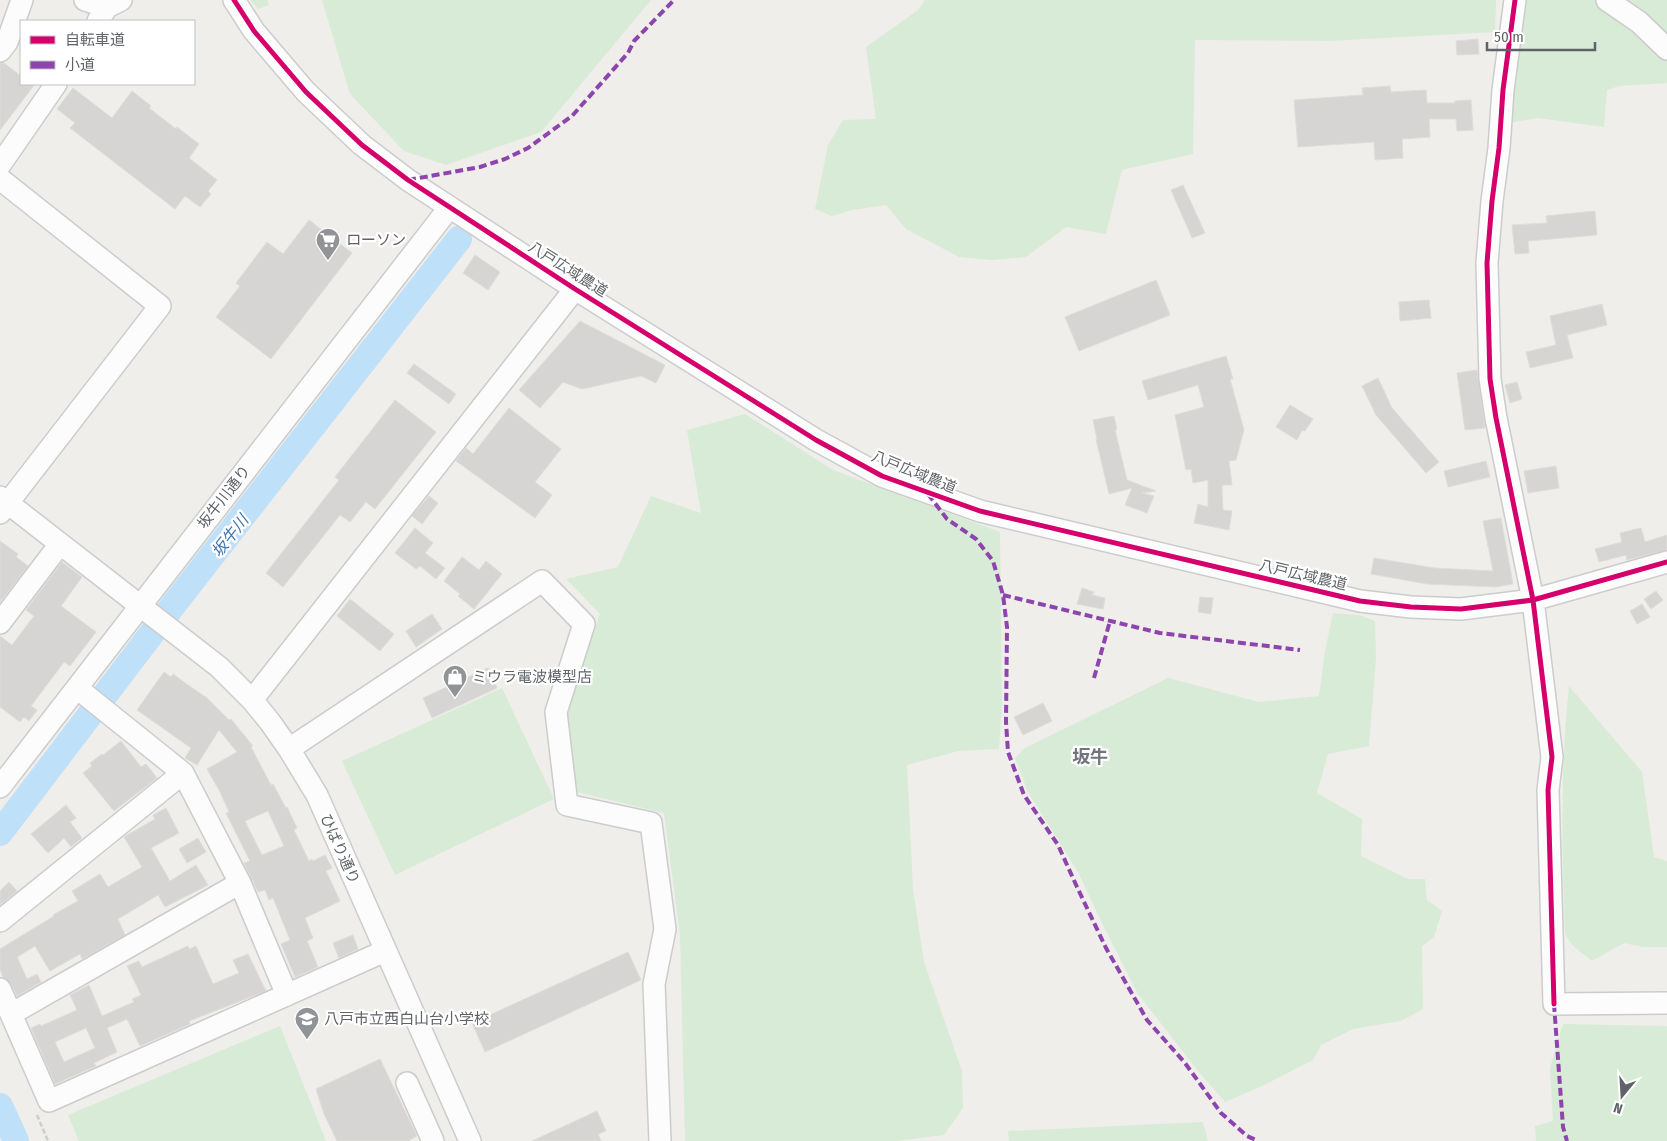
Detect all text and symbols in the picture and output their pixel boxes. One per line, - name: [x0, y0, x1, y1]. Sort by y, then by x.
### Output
- legend: [20, 20, 195, 85]
- scale bar: [1487, 20, 1594, 52]
- text: 50 m: [1494, 28, 1524, 46]
- text: 自転車道: [65, 31, 125, 49]
- text: 小道: [65, 56, 95, 74]
- supermarket icon: ローソン: [315, 227, 341, 261]
- place label: ローソン: [346, 231, 406, 249]
- street label: 八戸広域農道: [525, 238, 611, 300]
- street label: 八戸広域農道: [869, 447, 959, 497]
- street label: 坂牛川通り: [194, 462, 254, 532]
- water label: 坂牛川: [208, 510, 253, 561]
- street label: 八戸広域農道: [1257, 556, 1349, 594]
- shop icon: ミウラ電波模型店: [442, 664, 468, 698]
- place label: ミウラ電波模型店: [472, 668, 592, 686]
- district label: 坂牛: [1072, 746, 1108, 768]
- street label: ひばり通り: [317, 811, 363, 887]
- school or university icon: 八戸市立西白山台小学校: [294, 1006, 320, 1040]
- place label: 八戸市立西白山台小学校: [324, 1010, 489, 1028]
- north arrow: [1597, 1071, 1647, 1121]
- text: N: [1612, 1099, 1625, 1117]

